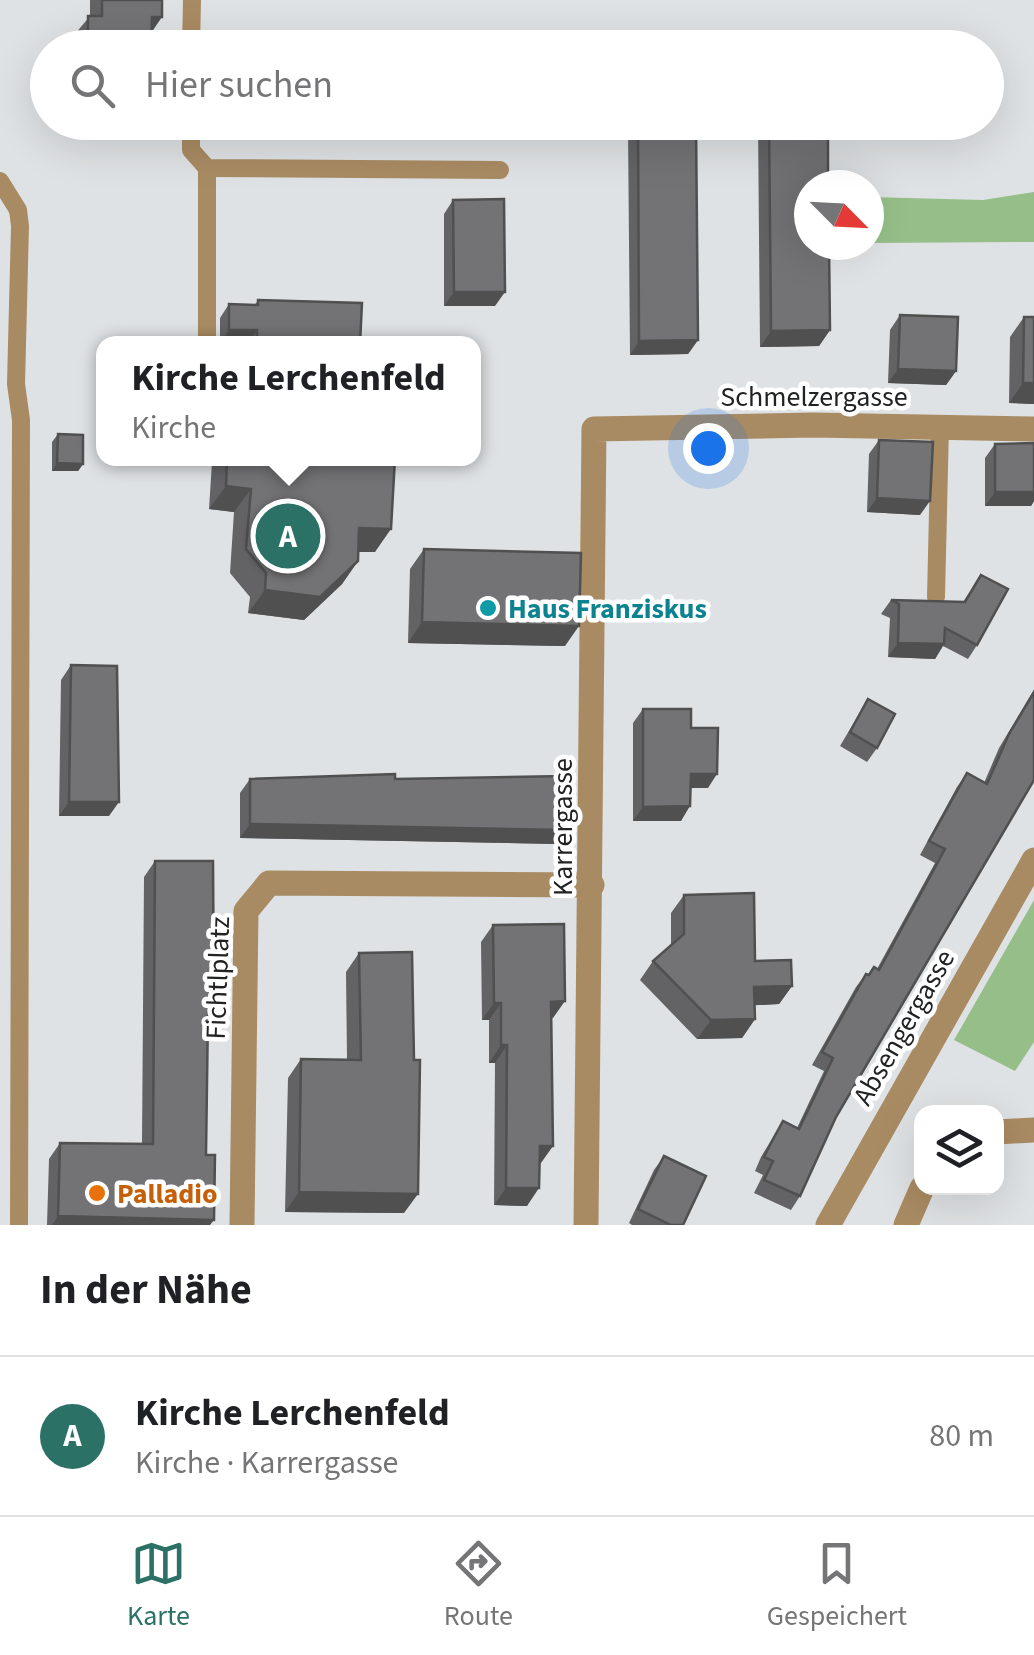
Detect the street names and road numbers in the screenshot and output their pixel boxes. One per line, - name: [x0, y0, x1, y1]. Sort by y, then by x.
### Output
- street label: Schmelzergasse: [720, 377, 908, 417]
- street label: Karrergasse: [543, 758, 583, 896]
- street label: Fichtlplatz: [196, 916, 240, 1040]
- street label: Absengergasse: [843, 942, 965, 1113]

